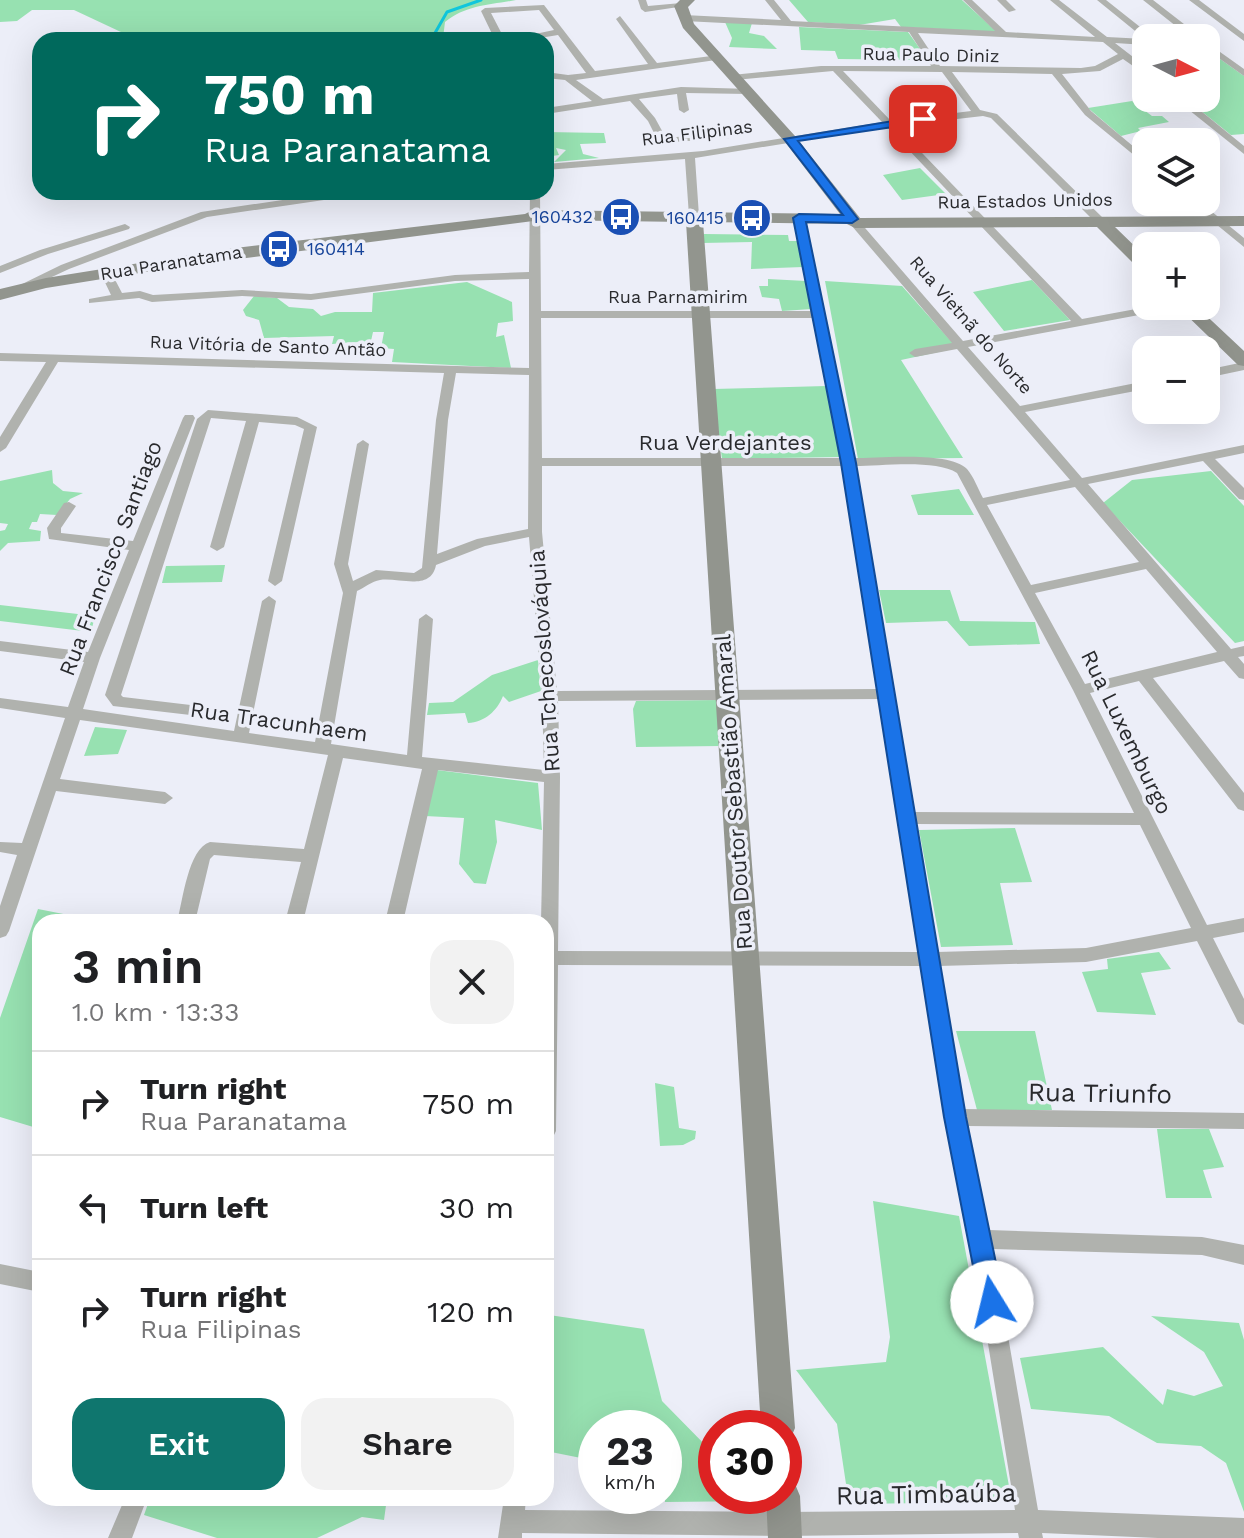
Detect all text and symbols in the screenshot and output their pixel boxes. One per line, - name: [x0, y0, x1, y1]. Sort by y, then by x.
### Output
- north arrow: [1132, 24, 1220, 112]
- map controls: [1132, 24, 1220, 424]
- street label: Rua Paulo Diniz: [862, 43, 1000, 66]
- text: 750 m: [204, 62, 375, 128]
- icon: right: [72, 64, 176, 168]
- pin: [889, 85, 957, 153]
- icon: arrive: [901, 97, 945, 141]
- street label: Rua Filipinas: [640, 115, 754, 150]
- button: layers: [1132, 128, 1220, 216]
- text: Rua Paranatama: [204, 129, 491, 171]
- street label: Rua Estados Unidos: [937, 188, 1113, 213]
- bus stop icon: 160432: [600, 196, 642, 238]
- bus stop icon: 160415: [731, 197, 773, 239]
- place label: 160432: [532, 206, 593, 227]
- place label: 160415: [667, 207, 724, 228]
- bus stop icon: 160414: [258, 228, 300, 270]
- button: +: [1132, 232, 1220, 320]
- place label: 160414: [307, 238, 365, 259]
- street label: Rua Paranatama: [99, 241, 243, 284]
- street label: Rua Vietnã do Norte: [906, 251, 1037, 398]
- street label: Rua Parnamirim: [608, 286, 748, 307]
- street label: Rua Vitória de Santo Antão: [149, 331, 387, 360]
- button: −: [1132, 336, 1220, 424]
- street label: Rua Verdejantes: [639, 430, 812, 455]
- street label: Rua Francisco Santiago: [54, 437, 167, 679]
- street label: Rua Tchecoslováquia: [524, 549, 565, 773]
- street label: Rua Doutor Sebastião Amaral: [710, 633, 757, 951]
- street label: Rua Luxemburgo: [1076, 646, 1177, 818]
- street label: Rua Tracunhaem: [189, 697, 369, 746]
- text: 3 min: [72, 938, 204, 995]
- button: close: [430, 940, 514, 1024]
- text: 1.0 km · 13:33: [72, 997, 239, 1027]
- text: Turn right: [140, 1071, 286, 1106]
- street label: Rua Triunfo: [1028, 1077, 1172, 1109]
- icon: right: [72, 1081, 116, 1125]
- text: 750 m: [422, 1086, 514, 1121]
- text: Rua Paranatama: [140, 1106, 347, 1136]
- icon: left: [72, 1185, 116, 1229]
- text: Turn left: [140, 1190, 268, 1225]
- text: 30 m: [439, 1190, 514, 1225]
- position arrow: [950, 1260, 1034, 1344]
- text: Turn right: [140, 1279, 286, 1314]
- icon: right: [72, 1289, 116, 1333]
- text: 120 m: [427, 1294, 514, 1329]
- text: Rua Filipinas: [140, 1314, 301, 1344]
- button: Exit: [72, 1398, 285, 1490]
- button: Share: [301, 1398, 514, 1490]
- speed limit sign: 30: [698, 1410, 802, 1514]
- text: 23: [606, 1428, 654, 1475]
- text: km/h: [604, 1470, 656, 1494]
- street label: Rua Timbaúba: [836, 1477, 1017, 1511]

